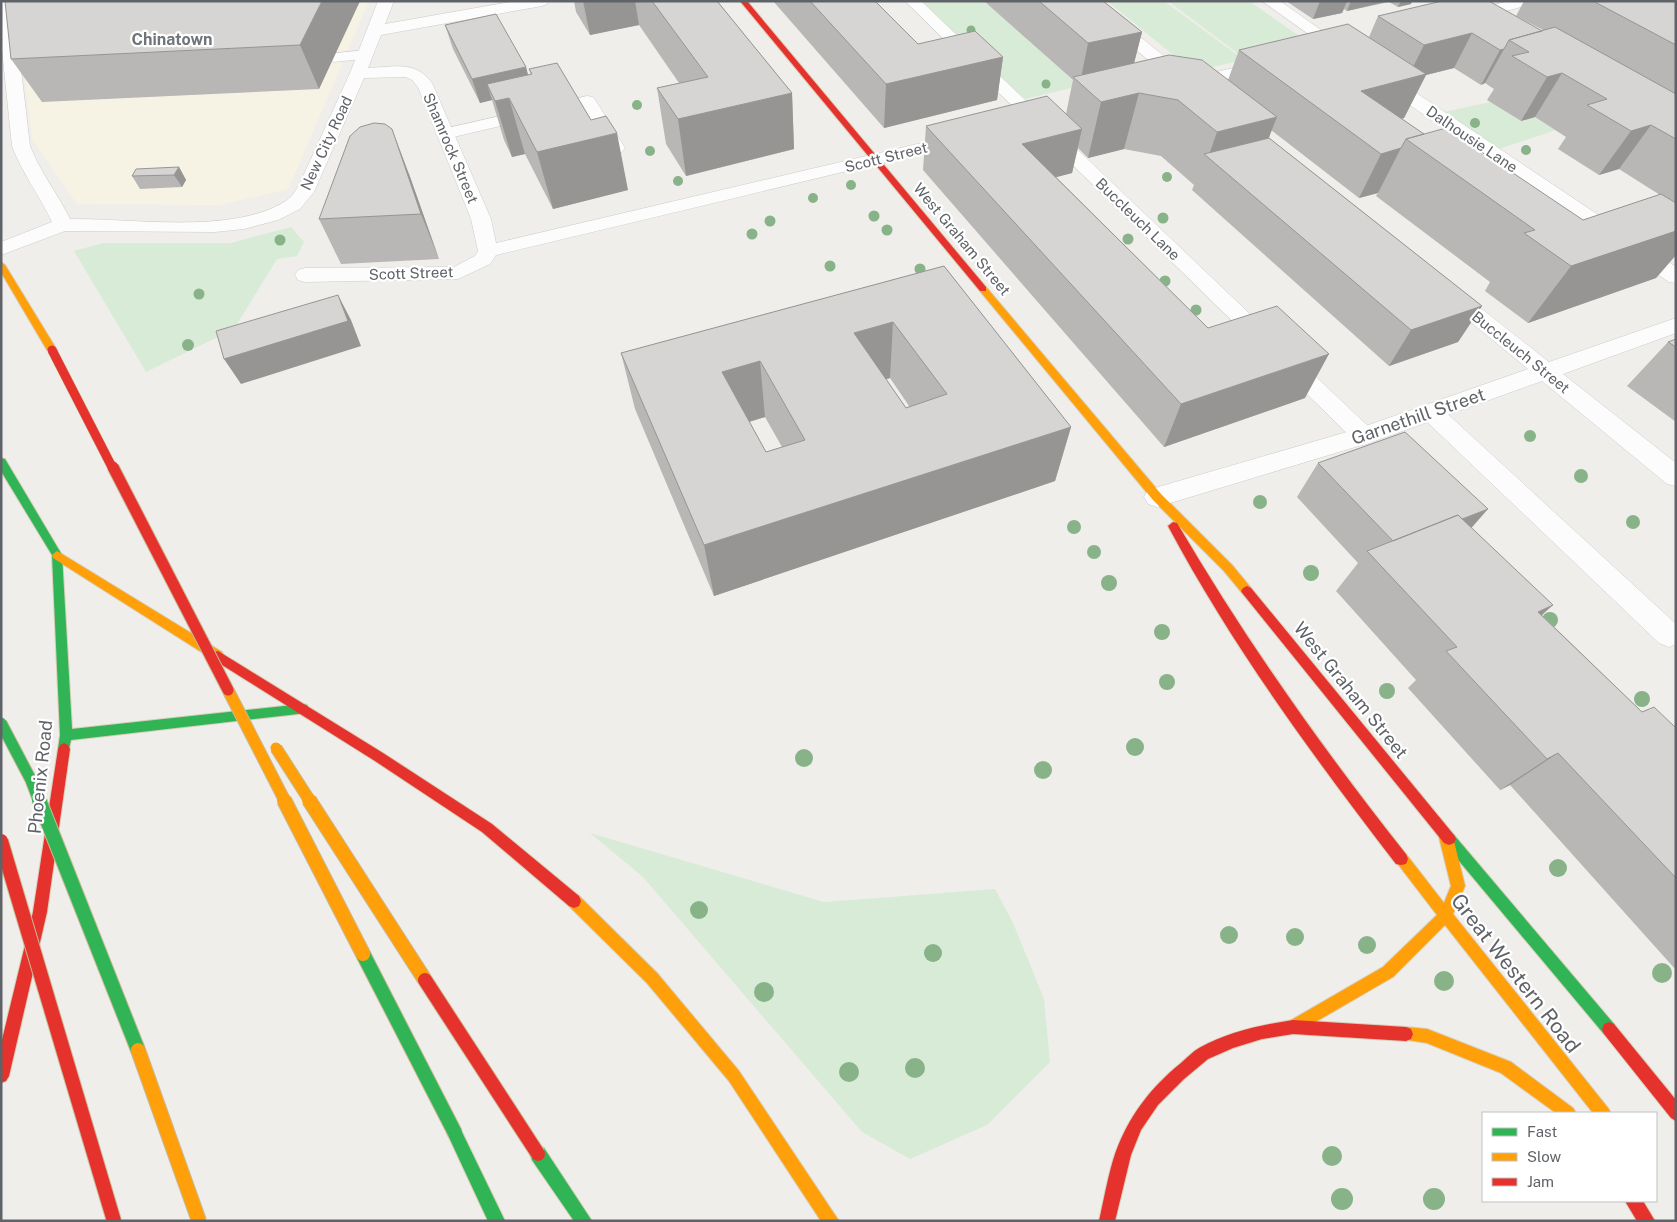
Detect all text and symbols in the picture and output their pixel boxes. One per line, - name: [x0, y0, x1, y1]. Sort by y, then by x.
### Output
- district label: Chinatown: [132, 30, 212, 49]
- street label: Shamrock Street: [420, 90, 482, 206]
- street label: New City Road: [297, 93, 355, 193]
- street label: Dalhousie Lane: [1423, 102, 1521, 176]
- street label: Scott Street: [843, 138, 929, 175]
- street label: Buccleuch Lane: [1092, 175, 1184, 263]
- street label: West Graham Street: [910, 179, 1014, 299]
- street label: Scott Street: [368, 263, 454, 283]
- street label: Buccleuch Street: [1469, 307, 1573, 397]
- street label: Garnethill Street: [1348, 383, 1488, 449]
- street label: West Graham Street: [1290, 618, 1412, 762]
- street label: Phoenix Road: [24, 719, 56, 835]
- street label: Great Western Road: [1446, 888, 1586, 1058]
- legend: [1482, 1112, 1657, 1202]
- text: Fast: [1527, 1123, 1557, 1140]
- text: Slow: [1527, 1148, 1562, 1165]
- text: Jam: [1527, 1173, 1554, 1190]

